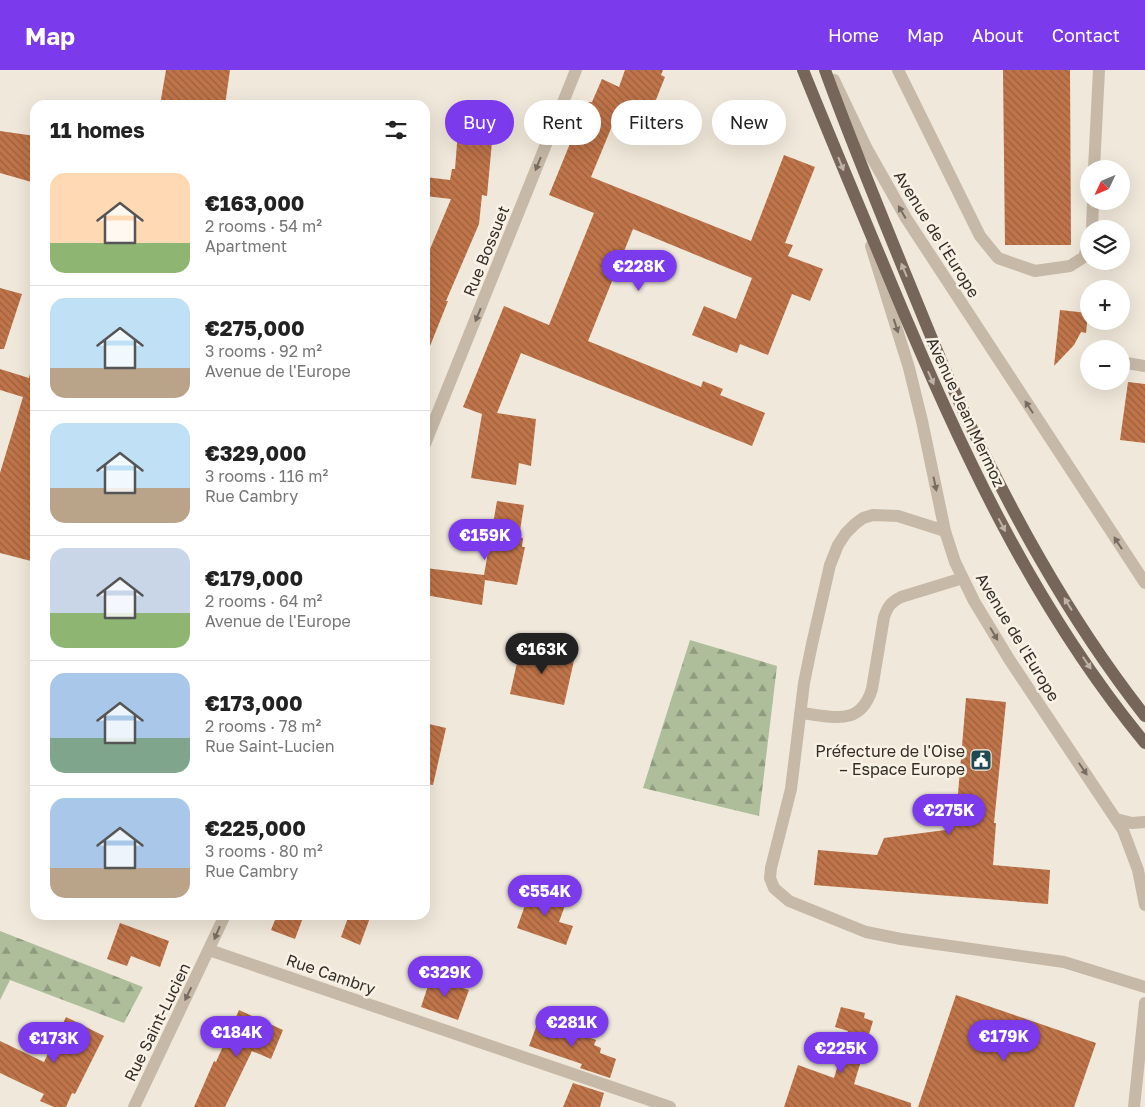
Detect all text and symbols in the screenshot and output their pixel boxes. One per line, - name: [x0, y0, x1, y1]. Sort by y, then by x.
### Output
- text: Map: [25, 21, 75, 50]
- text: Home: [828, 24, 879, 46]
- text: Map: [907, 24, 944, 46]
- text: About: [972, 24, 1024, 46]
- text: Contact: [1052, 24, 1120, 46]
- chip: Buy: [445, 100, 514, 145]
- chip: Rent: [524, 100, 601, 145]
- chip: Filters: [611, 100, 702, 145]
- chip: New: [712, 100, 786, 145]
- icon: filters: [382, 116, 410, 144]
- text: 11 homes: [50, 117, 145, 143]
- one-way arrow: [534, 157, 542, 171]
- one-way arrow: [838, 157, 846, 171]
- north arrow: [1080, 160, 1130, 210]
- map controls: [1080, 160, 1130, 390]
- street label: Avenue de l'Europe: [890, 167, 984, 301]
- text: €163,000: [205, 190, 304, 216]
- icon: home: [90, 193, 150, 253]
- street label: Rue Bossuet: [459, 203, 513, 299]
- one-way arrow: [898, 205, 906, 219]
- text: 2 rooms · 54 m²: [205, 216, 322, 236]
- button: layers: [1080, 220, 1130, 270]
- text: Apartment: [205, 236, 287, 256]
- pin: €228K: [604, 250, 674, 292]
- text: €228K: [613, 256, 665, 276]
- one-way arrow: [900, 262, 908, 277]
- button: +: [1080, 280, 1130, 330]
- one-way arrow: [473, 307, 481, 322]
- text: €275,000: [205, 315, 305, 341]
- icon: home: [90, 318, 150, 378]
- one-way arrow: [892, 319, 900, 334]
- street label: Avenue Jean Mermoz: [923, 334, 1009, 490]
- button: −: [1080, 340, 1130, 390]
- text: 3 rooms · 92 m²: [205, 341, 322, 361]
- text: Avenue de l'Europe: [205, 361, 351, 381]
- one-way arrow: [927, 371, 935, 385]
- one-way arrow: [1024, 400, 1034, 413]
- text: €329,000: [205, 440, 306, 466]
- icon: home: [90, 443, 150, 503]
- text: 3 rooms · 116 m²: [205, 466, 328, 486]
- one-way arrow: [931, 476, 939, 491]
- text: Rue Cambry: [205, 486, 298, 506]
- pin: €159K: [450, 518, 520, 561]
- one-way arrow: [997, 518, 1006, 531]
- text: €159K: [459, 525, 511, 545]
- one-way arrow: [1113, 536, 1123, 549]
- text: €179,000: [205, 565, 303, 591]
- icon: home: [90, 568, 150, 628]
- street label: Avenue de l'Europe: [972, 569, 1064, 705]
- text: 2 rooms · 64 m²: [205, 591, 322, 611]
- one-way arrow: [1063, 597, 1072, 610]
- text: Avenue de l'Europe: [205, 611, 351, 631]
- one-way arrow: [989, 627, 998, 640]
- pin: €163K: [507, 632, 577, 675]
- text: €163K: [516, 639, 568, 659]
- one-way arrow: [1082, 656, 1091, 670]
- text: €173,000: [205, 690, 303, 716]
- icon: home: [90, 693, 150, 753]
- text: 2 rooms · 78 m²: [205, 716, 321, 736]
- text: Rue Saint-Lucien: [205, 736, 335, 756]
- place label: Préfecture de l'Oise – Espace Europe: [815, 741, 965, 779]
- public building icon: Préfecture de l'Oise – Espace Europe: [969, 748, 993, 772]
- one-way arrow: [1078, 763, 1088, 776]
- pin: €275K: [914, 794, 984, 836]
- text: €275K: [923, 800, 975, 820]
- text: €225,000: [205, 815, 306, 841]
- icon: home: [90, 818, 150, 878]
- text: 3 rooms · 80 m²: [205, 841, 323, 861]
- text: Rue Cambry: [205, 861, 298, 881]
- pin: €554K: [510, 874, 580, 917]
- text: €554K: [519, 881, 571, 901]
- one-way arrow: [213, 926, 221, 940]
- street label: Rue Cambry: [284, 949, 378, 999]
- pin: €329K: [410, 956, 480, 998]
- street label: Rue Saint-Lucien: [120, 959, 194, 1085]
- text: €329K: [419, 962, 471, 982]
- one-way arrow: [184, 987, 192, 1001]
- pin: €281K: [537, 1006, 607, 1048]
- text: €281K: [546, 1012, 598, 1032]
- pin: €184K: [202, 1016, 272, 1058]
- pin: €179K: [969, 1020, 1039, 1062]
- pin: €173K: [19, 1022, 89, 1064]
- text: €184K: [211, 1022, 263, 1042]
- text: €179K: [979, 1026, 1029, 1046]
- text: €173K: [29, 1028, 79, 1048]
- pin: €225K: [806, 1032, 876, 1074]
- text: €225K: [815, 1038, 867, 1058]

